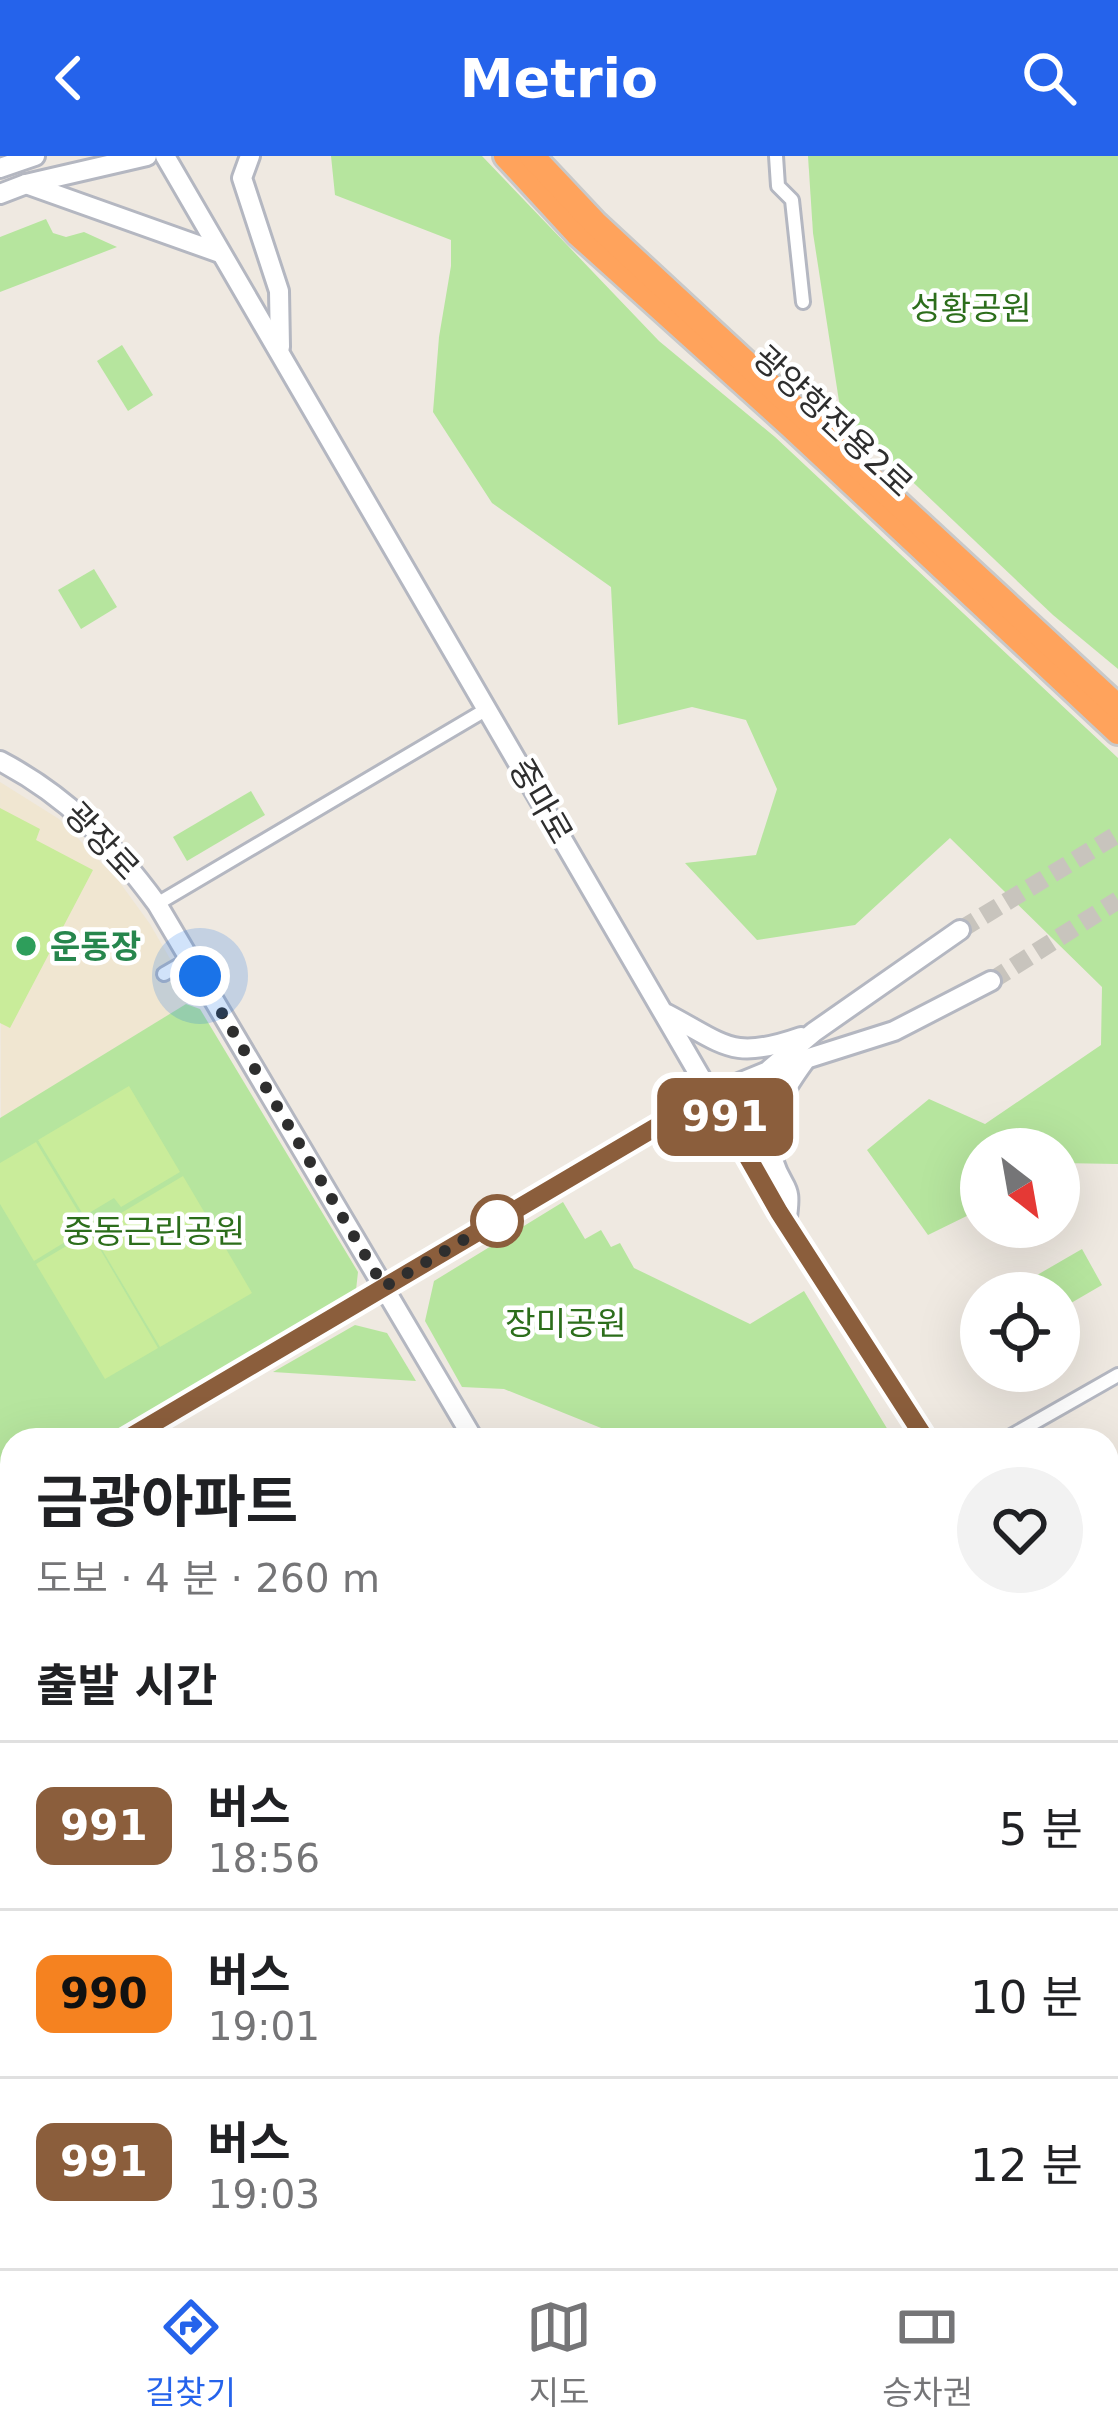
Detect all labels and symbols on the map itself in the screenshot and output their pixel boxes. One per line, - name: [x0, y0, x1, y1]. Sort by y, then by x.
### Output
- park label: 성황공원: [910, 289, 1032, 328]
- street label: 광양항전용2로: [745, 337, 921, 505]
- street label: 중마로: [501, 752, 581, 850]
- street label: 광장로: [57, 794, 147, 888]
- place label: 운동장: [50, 927, 141, 966]
- marker: 운동장: [13, 933, 39, 959]
- your location: [170, 946, 230, 1006]
- line badge: 991: [656, 1078, 794, 1156]
- north arrow: [960, 1128, 1080, 1248]
- unlabelled marker: [472, 1196, 522, 1246]
- park label: 중동근린공원: [63, 1212, 245, 1251]
- park label: 장미공원: [505, 1304, 627, 1343]

